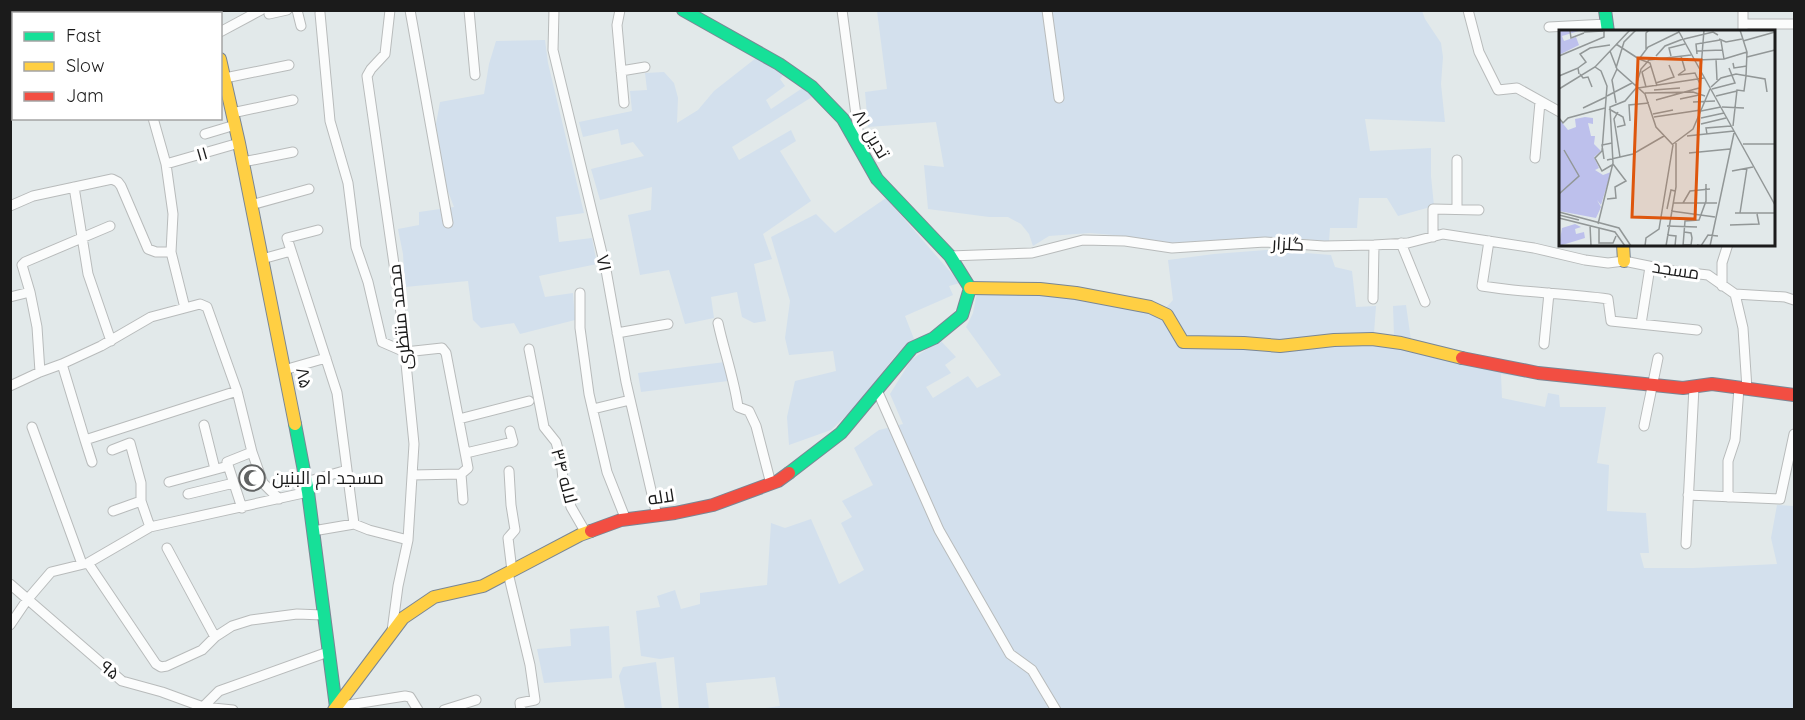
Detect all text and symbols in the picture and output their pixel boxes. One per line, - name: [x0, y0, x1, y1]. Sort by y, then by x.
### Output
- legend: [12, 12, 222, 120]
- text: Fast: [66, 24, 101, 47]
- inset map: [1559, 30, 1775, 246]
- text: Slow: [66, 54, 104, 77]
- text: Jam: [66, 84, 104, 107]
- street label: تدین ۸۱: [848, 105, 895, 163]
- street label: ۱۱: [193, 141, 210, 166]
- street label: گلزار: [1270, 231, 1305, 256]
- street label: ۷۱: [591, 252, 618, 274]
- street label: مسجد: [1651, 254, 1701, 285]
- street label: محمد منتظری: [383, 263, 416, 371]
- street label: ۸۵: [291, 365, 318, 390]
- street label: لاله ۳۴: [546, 446, 583, 506]
- mosque icon: مسجد ام البنین: [237, 463, 267, 493]
- place label: مسجد ام البنین: [272, 466, 384, 490]
- street label: لاله: [646, 483, 676, 510]
- street label: ۹۵: [96, 655, 125, 685]

